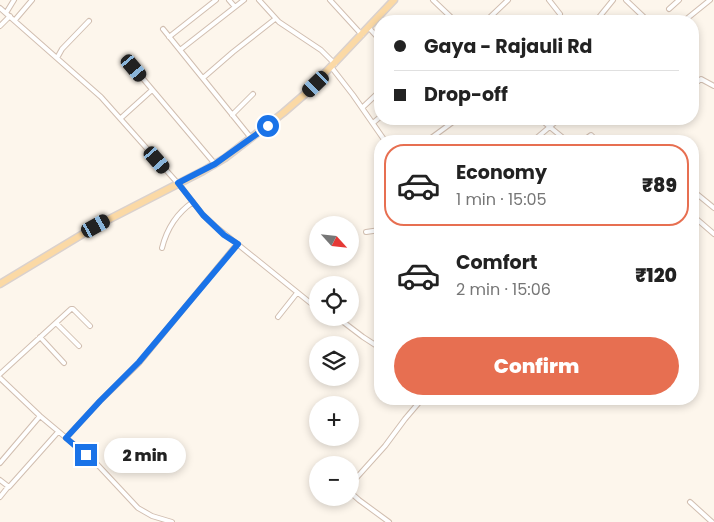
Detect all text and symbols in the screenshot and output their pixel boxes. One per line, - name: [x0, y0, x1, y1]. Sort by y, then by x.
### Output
- text: Gaya - Rajauli Rd: [424, 33, 592, 60]
- car: [118, 52, 149, 84]
- car: [299, 68, 332, 100]
- text: Drop-off: [424, 81, 508, 108]
- route start: [257, 115, 279, 137]
- car: [141, 144, 172, 176]
- text: Economy: [456, 159, 547, 186]
- icon: car: [396, 163, 441, 208]
- text: ₹89: [642, 172, 677, 199]
- text: 1 min · 15:05: [456, 188, 547, 211]
- car: [79, 212, 112, 240]
- north arrow: [309, 216, 359, 266]
- map controls: [309, 216, 359, 506]
- text: Comfort: [456, 249, 538, 276]
- icon: car: [396, 253, 441, 298]
- text: ₹120: [635, 262, 677, 289]
- button: locate: [309, 276, 359, 326]
- text: 2 min · 15:06: [456, 278, 551, 301]
- button: layers: [309, 336, 359, 386]
- button: Confirm: [394, 337, 679, 395]
- button: +: [309, 396, 359, 446]
- callout: 2 min: [104, 438, 186, 472]
- route end: [75, 444, 97, 466]
- text: 2 min: [122, 444, 168, 467]
- button: −: [309, 456, 359, 506]

